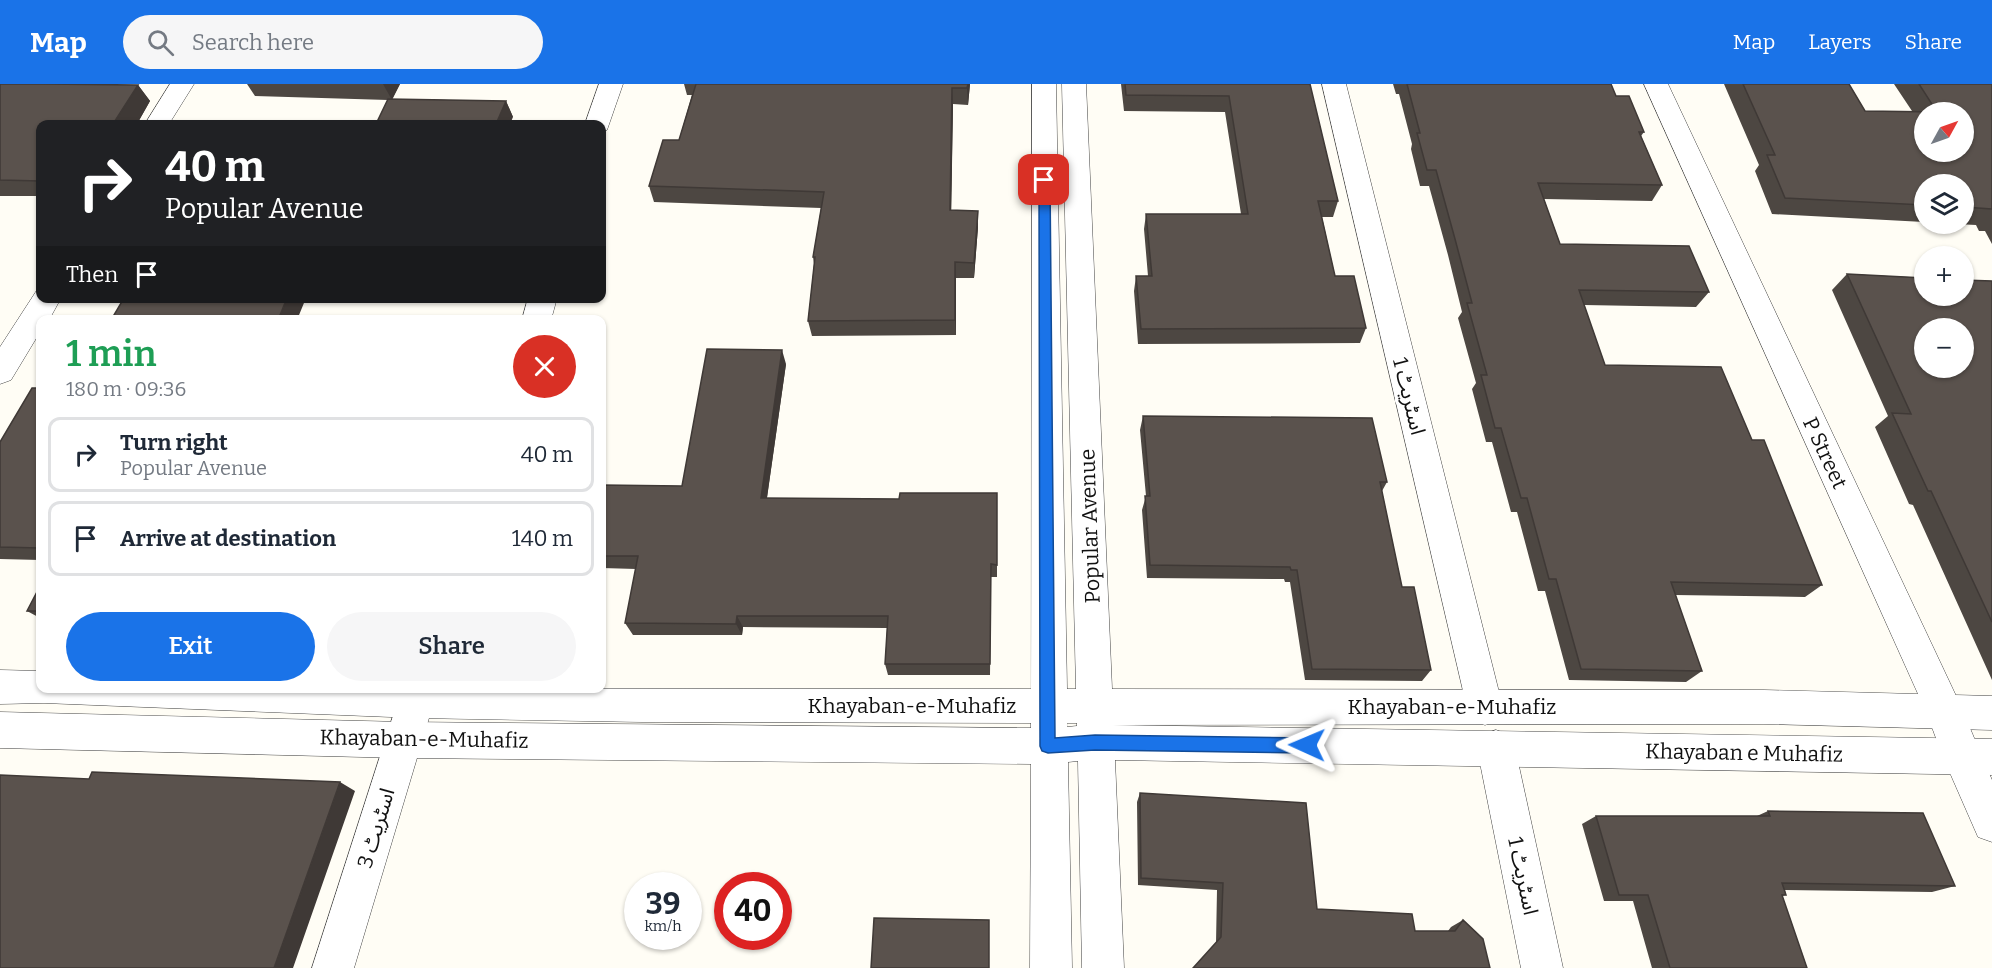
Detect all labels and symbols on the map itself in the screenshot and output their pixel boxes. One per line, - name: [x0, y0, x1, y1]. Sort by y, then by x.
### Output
- north arrow: [1914, 102, 1974, 162]
- pin: [1018, 154, 1069, 205]
- street label: اسٹریٹ 1: [1387, 355, 1431, 437]
- street label: P Street: [1797, 413, 1853, 493]
- street label: Popular Avenue: [1074, 448, 1106, 604]
- street label: Khayaban-e-Muhafiz: [808, 693, 1016, 719]
- street label: Khayaban-e-Muhafiz: [1348, 694, 1556, 720]
- position arrow: [1275, 713, 1339, 777]
- street label: Khayaban-e-Muhafiz: [319, 724, 529, 754]
- street label: Khayaban e Muhafiz: [1645, 738, 1843, 768]
- street label: اسٹریٹ 3: [352, 785, 400, 871]
- street label: اسٹریٹ 1: [1502, 835, 1544, 917]
- speed limit sign: 40: [714, 872, 792, 950]

